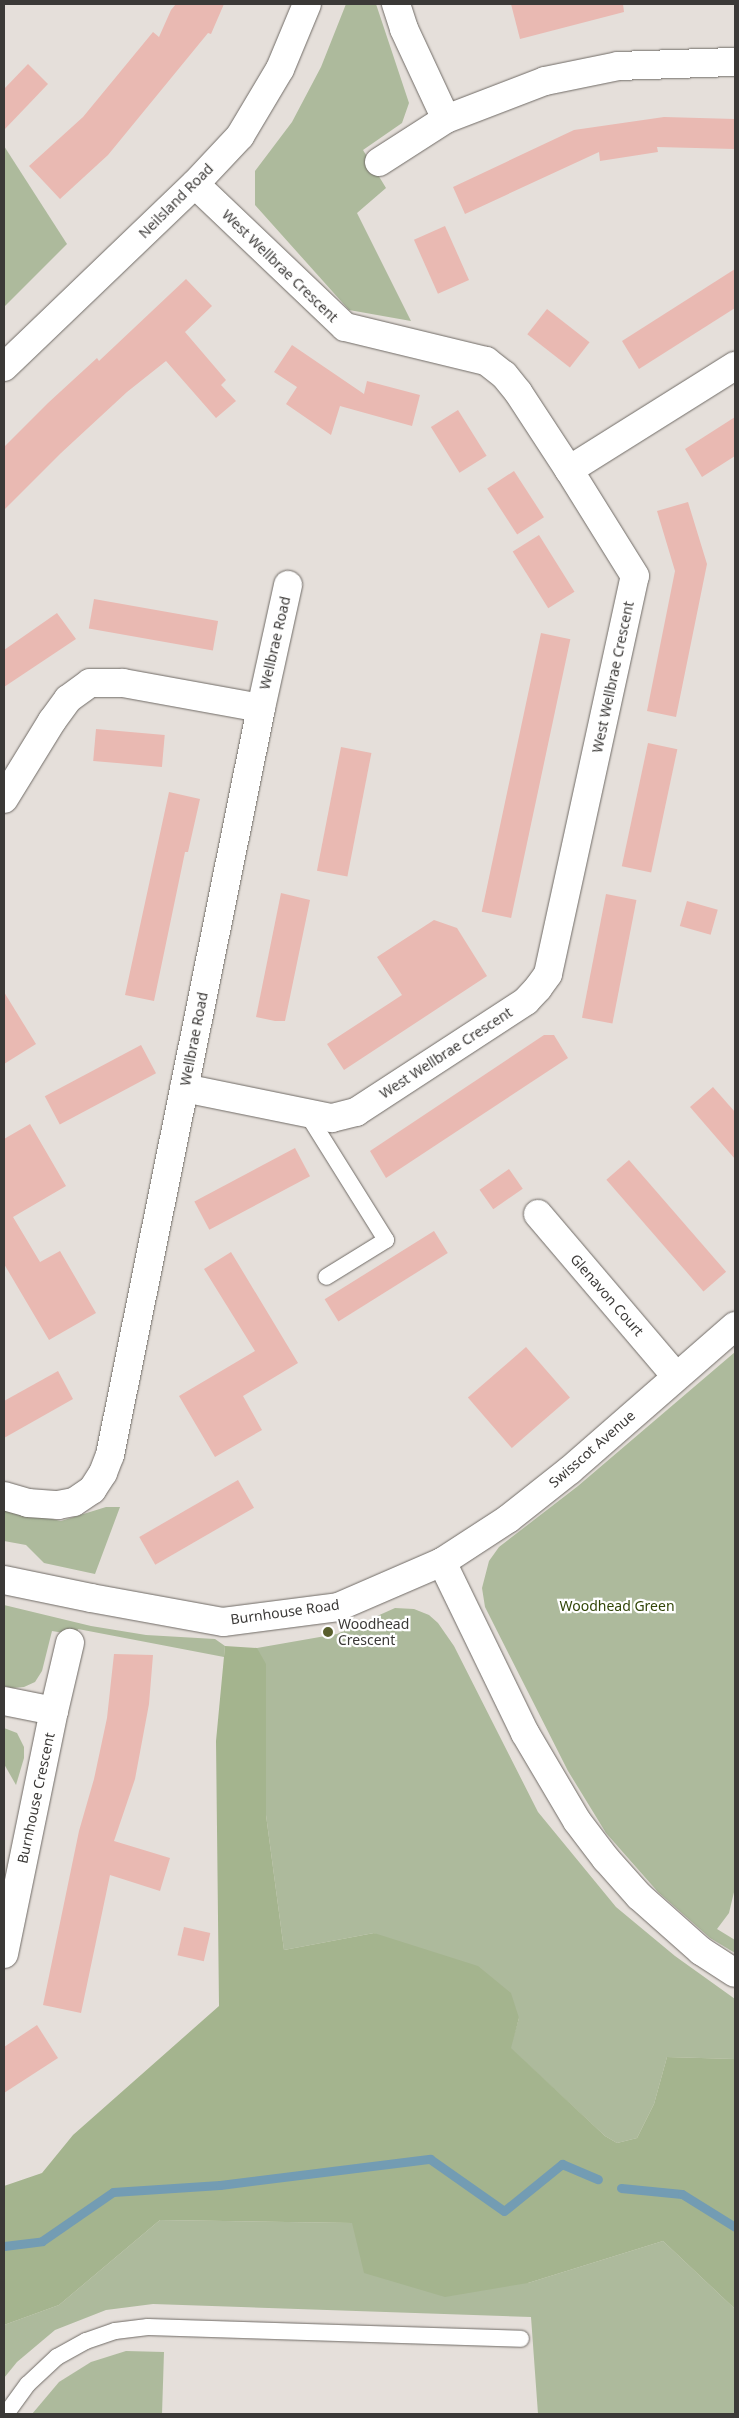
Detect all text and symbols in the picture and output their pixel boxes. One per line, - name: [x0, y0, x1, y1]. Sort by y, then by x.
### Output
- street label: Neilsland Road: [135, 160, 217, 242]
- street label: West Wellbrae Crescent: [219, 206, 341, 326]
- street label: Wellbrae Road: [256, 595, 294, 691]
- street label: West Wellbrae Crescent: [589, 600, 637, 754]
- street label: Wellbrae Road: [177, 991, 211, 1087]
- street label: West Wellbrae Crescent: [377, 1004, 515, 1102]
- street label: Glenavon Court: [567, 1251, 647, 1339]
- street label: Swisscot Avenue: [545, 1407, 639, 1491]
- street label: Burnhouse Road: [229, 1596, 341, 1628]
- park label: Woodhead Green: [559, 1598, 675, 1614]
- place label: Woodhead Crescent: [338, 1616, 409, 1648]
- marker: Woodhead Crescent: [322, 1626, 334, 1638]
- street label: Burnhouse Crescent: [14, 1731, 58, 1865]

